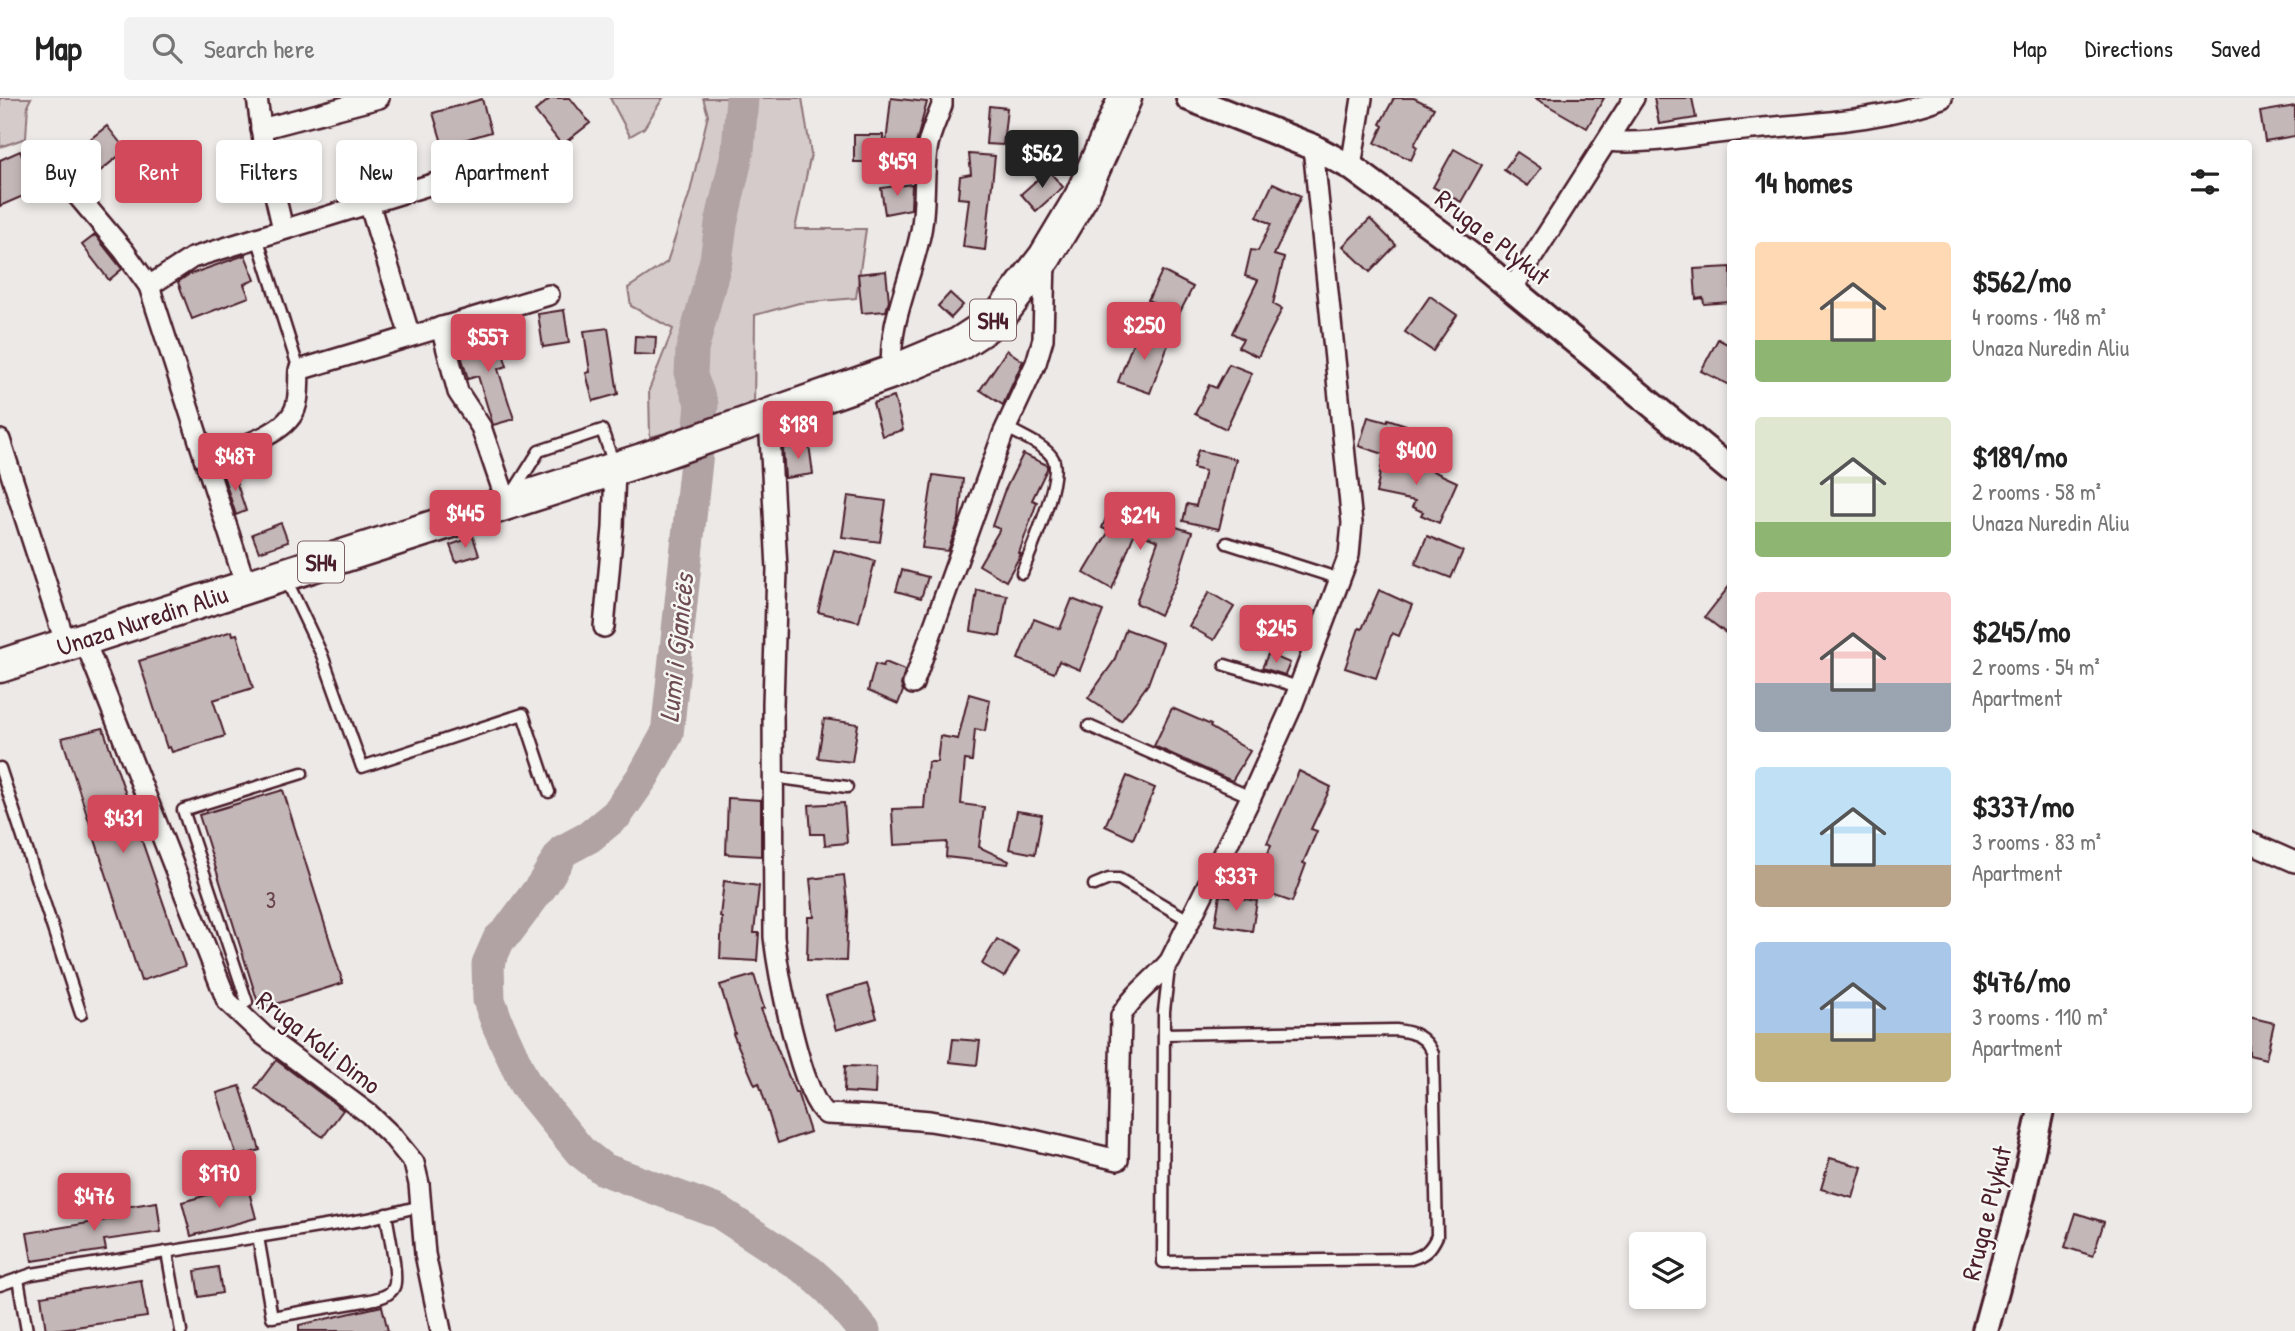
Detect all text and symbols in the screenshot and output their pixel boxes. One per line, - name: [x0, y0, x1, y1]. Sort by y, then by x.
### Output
- search box: [124, 17, 614, 80]
- text: Map: [35, 26, 82, 70]
- icon: search: [148, 29, 186, 67]
- text: Search here: [204, 31, 315, 66]
- text: Map: [2013, 32, 2047, 64]
- text: Directions: [2085, 32, 2173, 64]
- text: Saved: [2211, 32, 2260, 64]
- pin: $562: [1001, 130, 1083, 190]
- text: $562: [1021, 137, 1063, 168]
- pin: $459: [856, 139, 938, 198]
- chip: Buy: [21, 140, 101, 203]
- chip: Rent: [115, 140, 202, 203]
- chip: Filters: [216, 140, 322, 203]
- chip: New: [336, 140, 417, 203]
- chip: Apartment: [431, 140, 573, 203]
- text: $459: [878, 145, 916, 176]
- text: 14 homes: [1755, 162, 1853, 202]
- icon: filters: [2186, 163, 2224, 201]
- street label: Rruga e Plykut: [1428, 181, 1559, 294]
- text: $562/mo: [1972, 261, 2071, 301]
- icon: home: [1811, 270, 1895, 354]
- road number: SH4: [970, 300, 1016, 341]
- text: 4 rooms · 148 m²: [1972, 301, 2106, 332]
- pin: $250: [1103, 302, 1185, 362]
- text: $250: [1123, 309, 1165, 340]
- pin: $557: [447, 314, 529, 374]
- text: $557: [467, 321, 509, 352]
- text: Unaza Nuredin Aliu: [1972, 332, 2129, 363]
- pin: $189: [757, 402, 839, 461]
- text: $189: [779, 408, 817, 439]
- pin: $400: [1375, 428, 1457, 487]
- pin: $487: [194, 434, 276, 493]
- text: $400: [1396, 434, 1436, 465]
- text: $189/mo: [1972, 436, 2067, 476]
- text: $487: [214, 440, 256, 471]
- icon: home: [1811, 445, 1895, 529]
- text: 2 rooms · 58 m²: [1972, 476, 2101, 507]
- pin: $445: [424, 490, 506, 550]
- pin: $214: [1099, 492, 1181, 552]
- text: $445: [446, 497, 484, 528]
- text: $214: [1120, 499, 1160, 530]
- text: Unaza Nuredin Aliu: [1972, 507, 2129, 538]
- road number: SH4: [298, 542, 344, 583]
- water label: Lumi i Gjanicës: [649, 570, 703, 724]
- street label: Unaza Nuredin Aliu: [52, 576, 232, 664]
- pin: $245: [1235, 606, 1317, 665]
- text: $245/mo: [1972, 611, 2070, 651]
- text: $245: [1256, 612, 1296, 643]
- icon: home: [1811, 620, 1895, 704]
- text: 2 rooms · 54 m²: [1972, 651, 2100, 682]
- text: Apartment: [1972, 682, 2062, 713]
- text: $337/mo: [1972, 786, 2074, 826]
- icon: home: [1811, 795, 1895, 879]
- pin: $431: [82, 796, 164, 855]
- text: $431: [104, 802, 142, 833]
- text: 3 rooms · 83 m²: [1972, 826, 2101, 857]
- pin: $337: [1195, 854, 1277, 913]
- text: Apartment: [1972, 857, 2062, 888]
- text: $337: [1214, 860, 1258, 891]
- house number: 3: [266, 884, 276, 915]
- text: $476/mo: [1972, 961, 2070, 1001]
- icon: home: [1811, 970, 1895, 1054]
- street label: Rruga Koli Dimo: [249, 982, 389, 1102]
- text: 3 rooms · 110 m²: [1972, 1001, 2108, 1032]
- text: Apartment: [1972, 1032, 2062, 1063]
- street label: Rruga e Plykut: [1952, 1141, 2020, 1284]
- pin: $170: [178, 1150, 260, 1210]
- text: $170: [198, 1157, 240, 1188]
- pin: $476: [53, 1174, 135, 1233]
- text: $476: [74, 1180, 114, 1211]
- map controls: [1629, 1232, 1706, 1309]
- button: layers: [1629, 1232, 1706, 1309]

